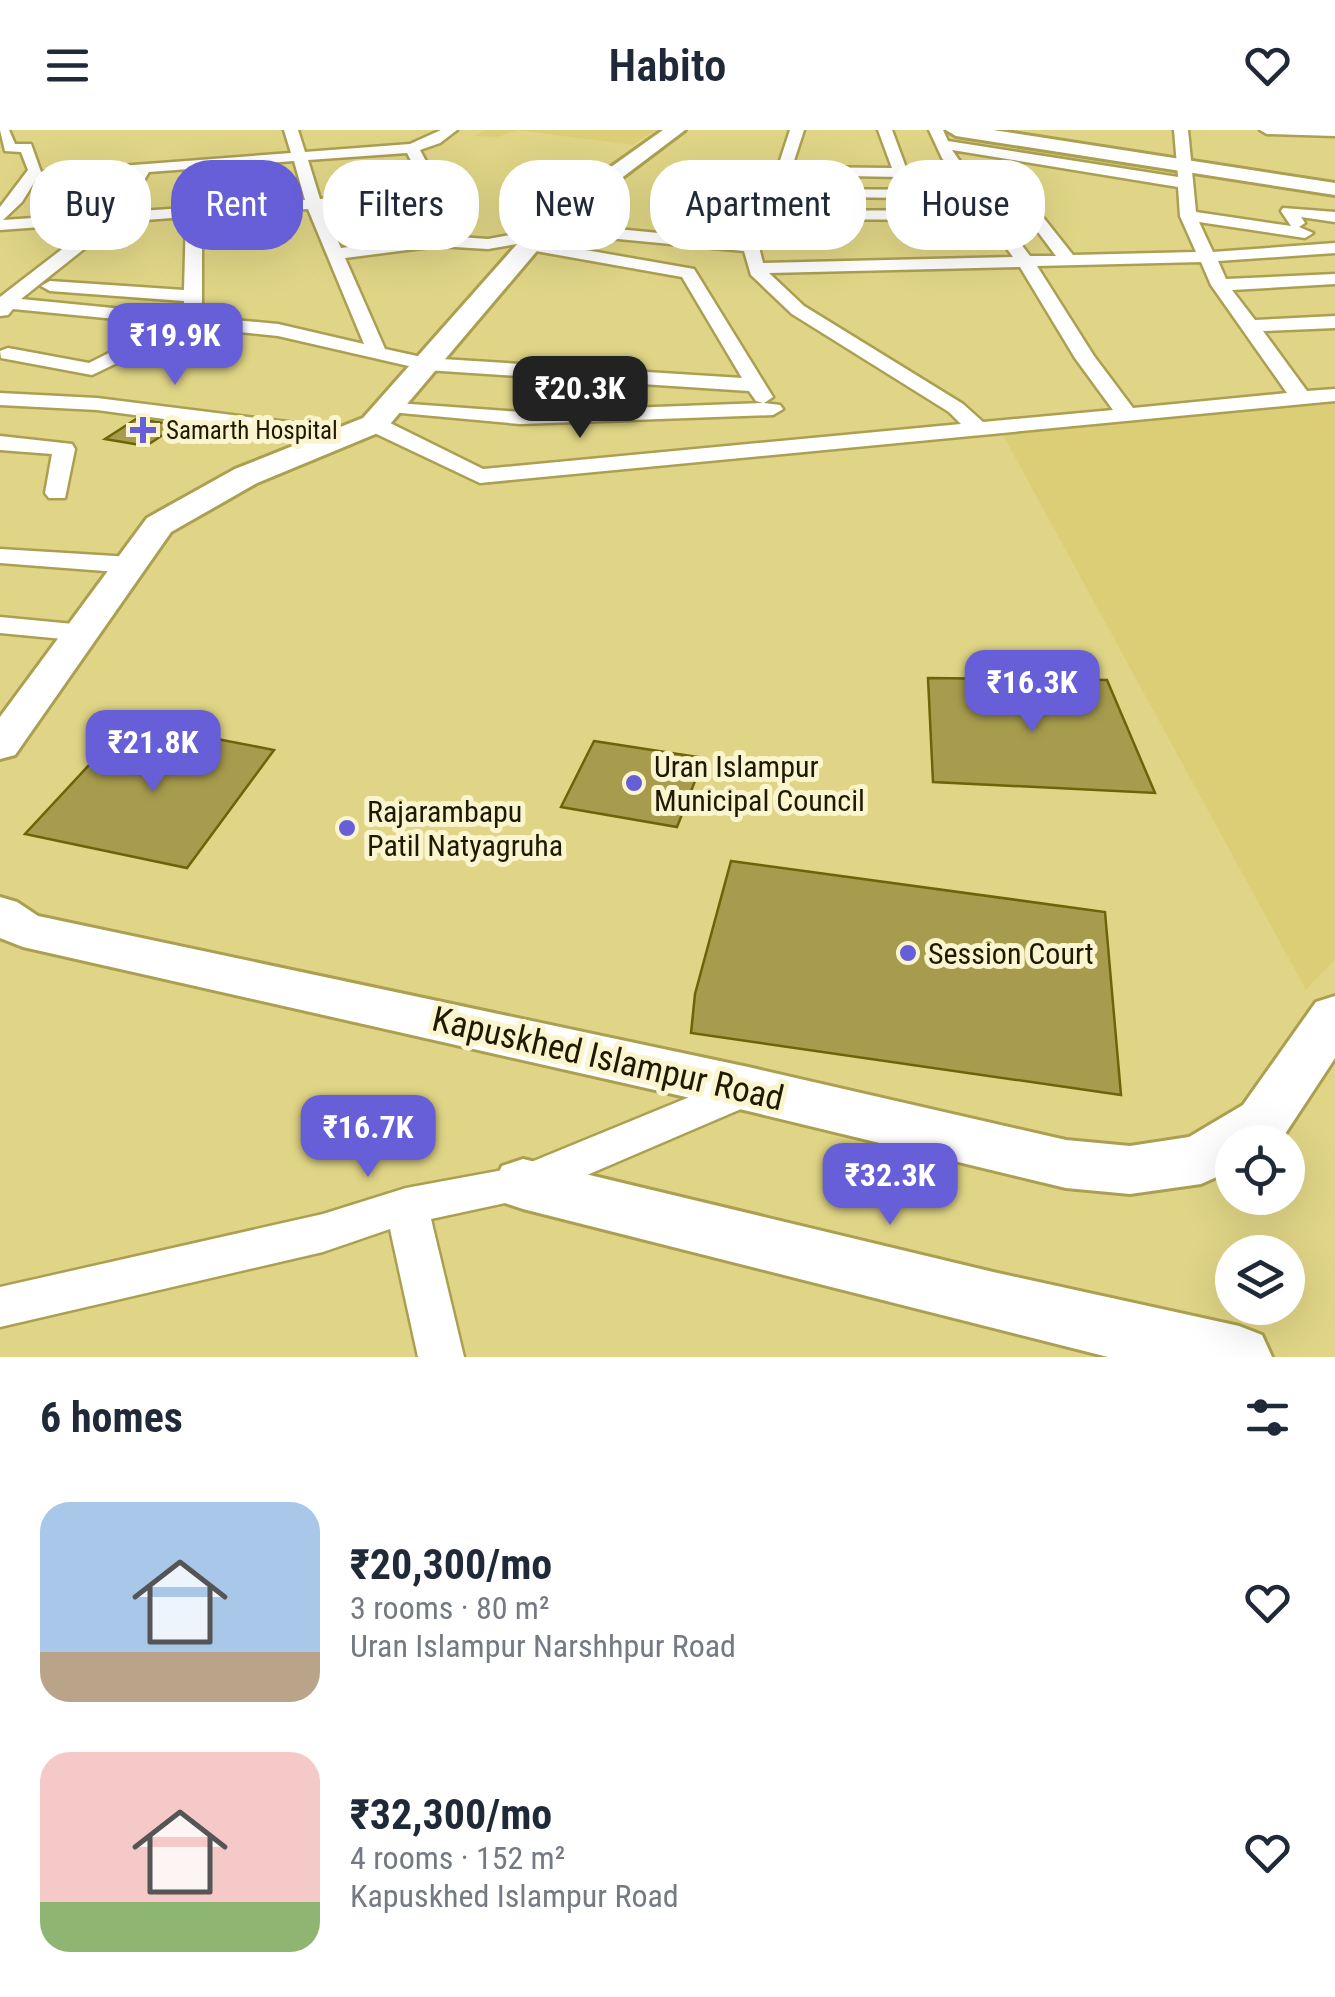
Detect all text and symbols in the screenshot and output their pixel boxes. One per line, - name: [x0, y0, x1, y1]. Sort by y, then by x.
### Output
- icon: menu: [40, 38, 95, 93]
- icon: heart: [1240, 38, 1295, 93]
- text: Habito: [609, 39, 726, 92]
- chip: Buy: [30, 160, 151, 250]
- chip: Rent: [171, 160, 303, 250]
- chip: Filters: [323, 160, 479, 250]
- chip: New: [499, 160, 630, 250]
- chip: Apartment: [650, 160, 866, 250]
- chip: House: [886, 160, 1045, 250]
- pin: ₹19.9K: [94, 303, 256, 388]
- text: ₹19.9K: [130, 316, 220, 354]
- pin: ₹20.3K: [499, 356, 661, 441]
- text: ₹20.3K: [535, 369, 625, 407]
- place label: Samarth Hospital: [166, 416, 338, 445]
- marker: Samarth Hospital: [130, 417, 156, 443]
- pin: ₹16.3K: [951, 650, 1113, 735]
- text: ₹16.3K: [987, 663, 1077, 701]
- pin: ₹21.8K: [72, 710, 234, 795]
- text: ₹21.8K: [108, 723, 198, 761]
- place label: Uran Islampur Municipal Council: [654, 749, 865, 818]
- marker: Uran Islampur Municipal Council: [623, 772, 645, 794]
- place label: Rajarambapu Patil Natyagruha: [367, 794, 563, 863]
- marker: Rajarambapu Patil Natyagruha: [336, 817, 358, 839]
- place label: Session Court: [928, 936, 1094, 971]
- marker: Session Court: [897, 942, 919, 964]
- street label: Kapuskhed Islampur Road: [428, 999, 788, 1119]
- pin: ₹16.7K: [287, 1095, 449, 1180]
- text: ₹16.7K: [323, 1108, 413, 1146]
- map controls: [1215, 1125, 1305, 1325]
- button: locate: [1215, 1125, 1305, 1215]
- pin: ₹32.3K: [809, 1143, 971, 1228]
- text: ₹32.3K: [845, 1156, 935, 1194]
- button: layers: [1215, 1235, 1305, 1325]
- icon: filters: [1240, 1390, 1295, 1445]
- text: 6 homes: [40, 1393, 183, 1442]
- text: ₹20,300/mo: [350, 1540, 552, 1589]
- icon: home: [120, 1542, 240, 1662]
- icon: heart: [1240, 1575, 1295, 1630]
- text: 3 rooms · 80 m²: [350, 1589, 549, 1627]
- text: Uran Islampur Narshhpur Road: [350, 1627, 736, 1665]
- text: ₹32,300/mo: [350, 1790, 552, 1839]
- icon: home: [120, 1792, 240, 1912]
- icon: heart: [1240, 1825, 1295, 1880]
- text: 4 rooms · 152 m²: [350, 1839, 565, 1877]
- text: Kapuskhed Islampur Road: [350, 1877, 679, 1915]

